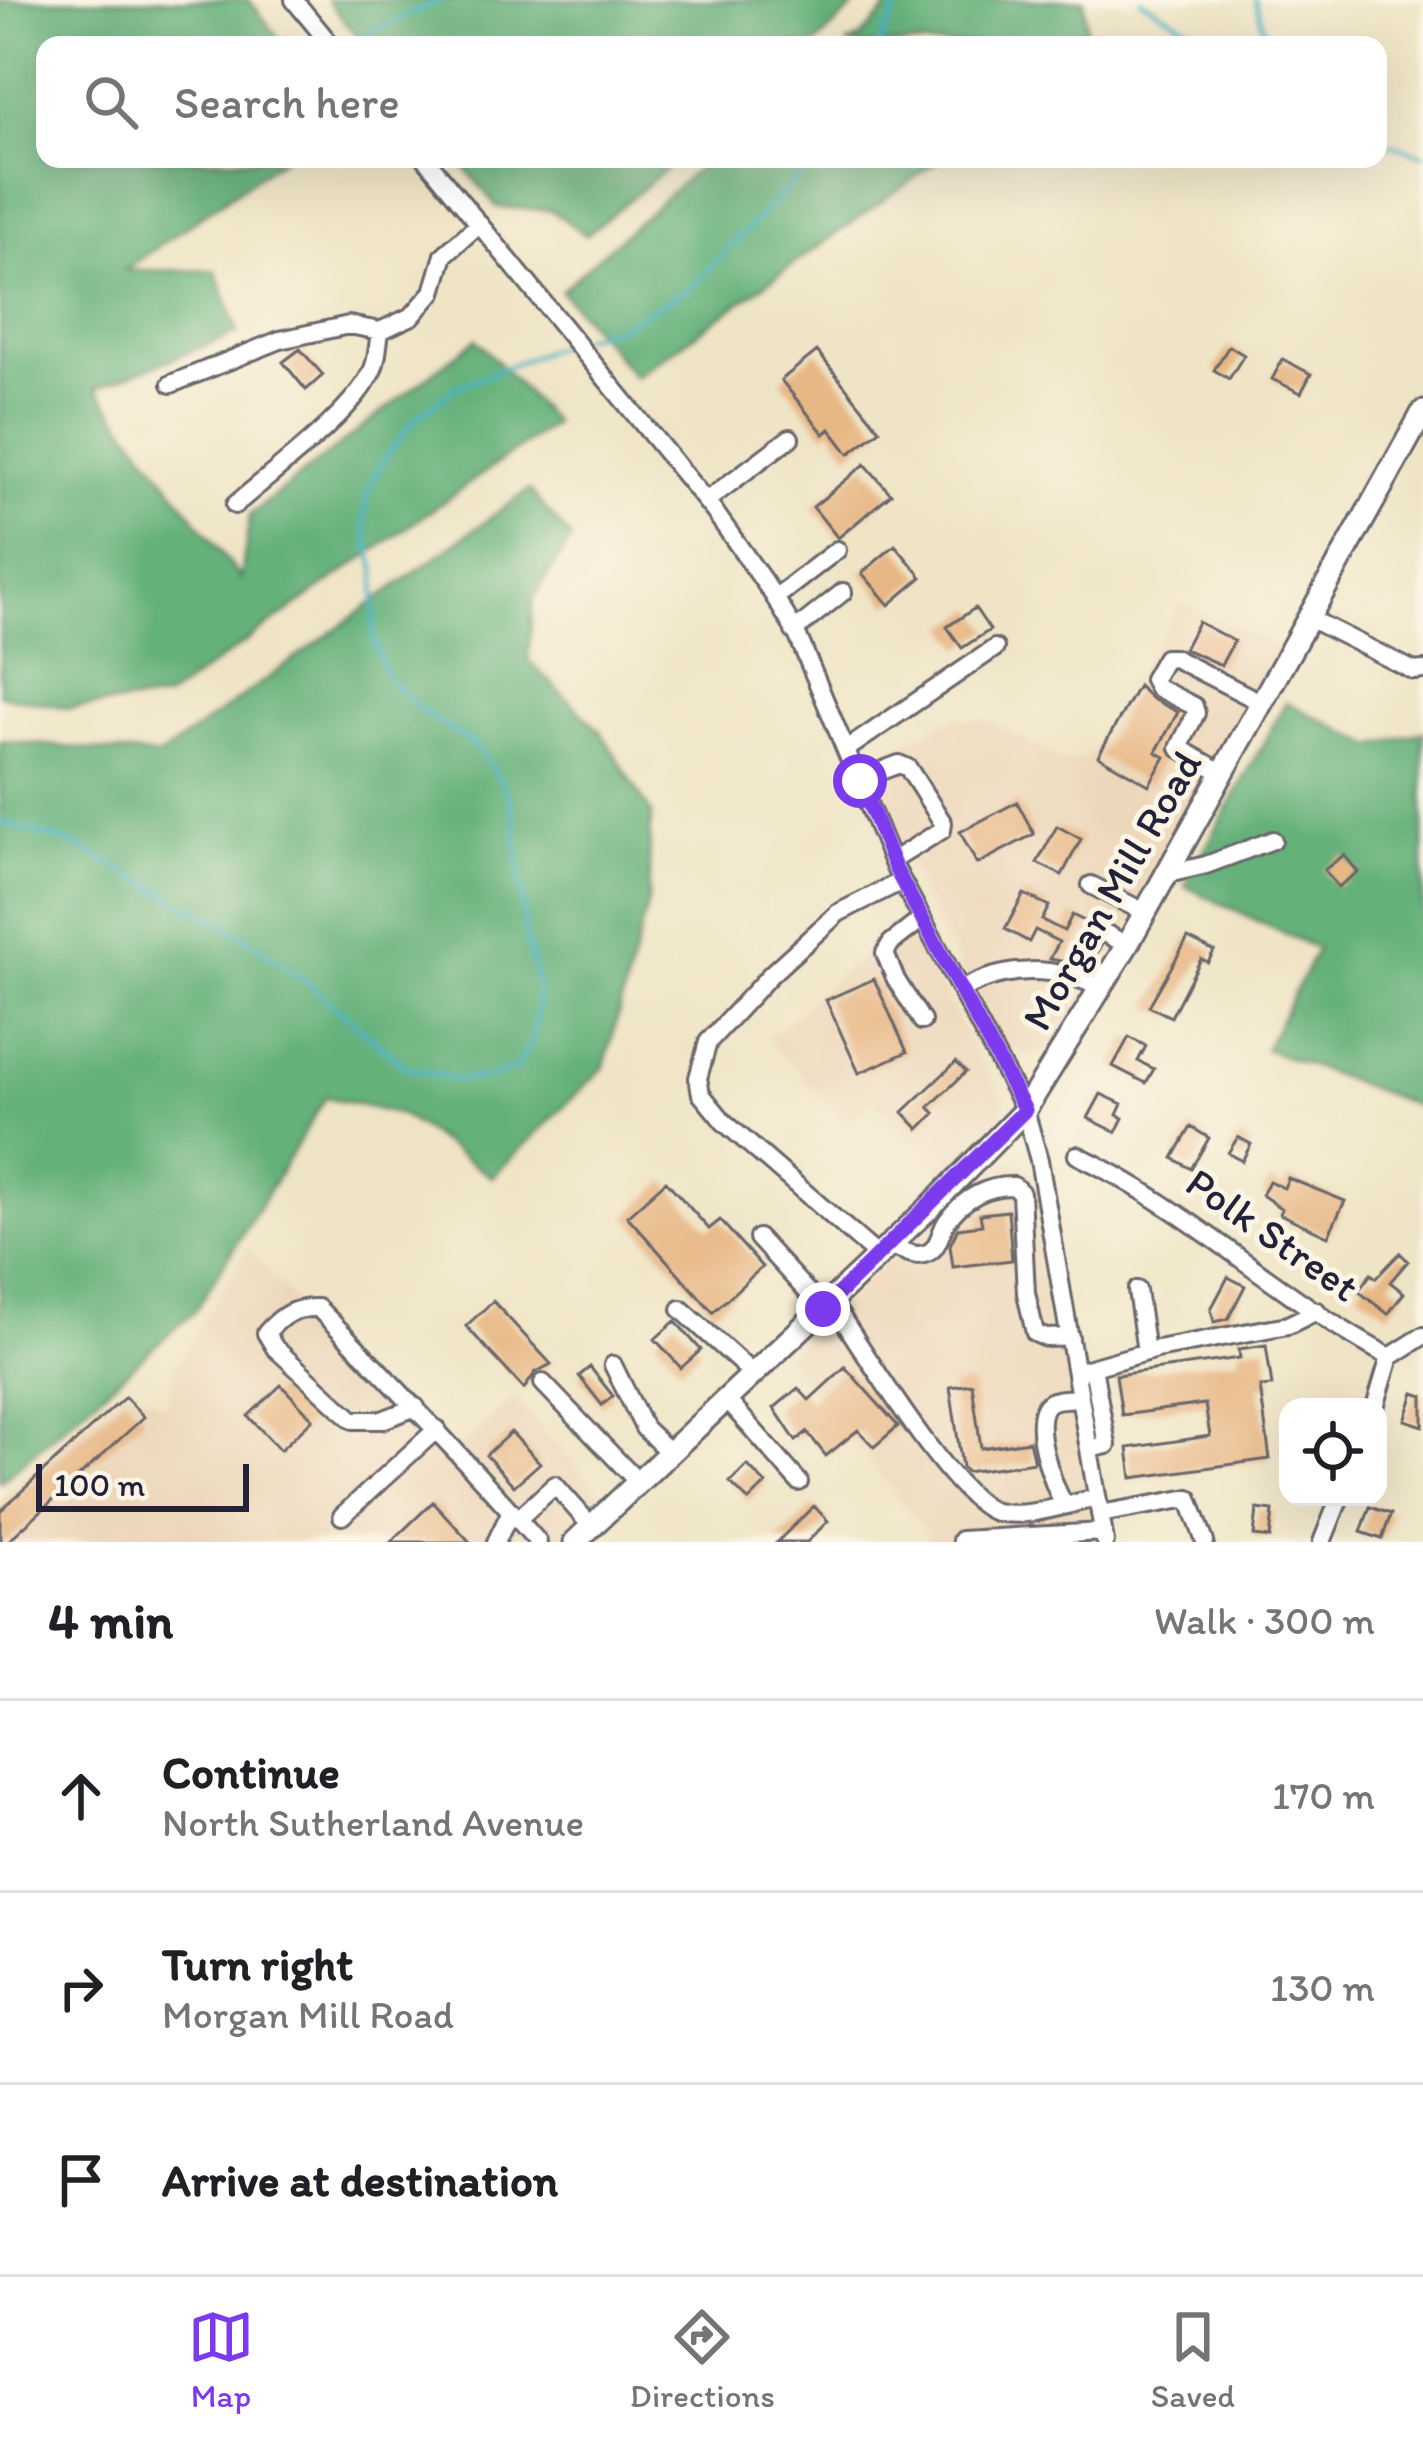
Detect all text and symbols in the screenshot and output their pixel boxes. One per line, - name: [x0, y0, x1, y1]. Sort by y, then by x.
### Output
- search box: [36, 36, 1387, 168]
- icon: search: [78, 69, 144, 135]
- text: Search here: [174, 75, 400, 129]
- street label: Morgan Mill Road: [1011, 741, 1212, 1039]
- route start: [833, 754, 887, 808]
- street label: Polk Street: [1177, 1157, 1369, 1312]
- route end: [796, 1282, 850, 1336]
- map controls: [1279, 1398, 1387, 1506]
- button: locate: [1279, 1398, 1387, 1506]
- scale bar: [36, 1458, 249, 1511]
- text: 100 m: [54, 1465, 145, 1504]
- text: 4 min: [48, 1590, 173, 1651]
- text: Walk · 300 m: [1154, 1597, 1375, 1644]
- text: Continue: [162, 1745, 340, 1799]
- icon: ahead: [48, 1763, 114, 1829]
- text: 170 m: [1272, 1772, 1375, 1819]
- text: North Sutherland Avenue: [162, 1799, 584, 1846]
- text: Turn right: [162, 1937, 353, 1991]
- icon: right: [48, 1955, 114, 2021]
- text: 130 m: [1270, 1964, 1375, 2011]
- text: Morgan Mill Road: [162, 1991, 454, 2038]
- icon: arrive: [48, 2147, 114, 2213]
- text: Arrive at destination: [162, 2153, 558, 2207]
- tab: Map: [188, 2304, 254, 2415]
- tab: Directions: [630, 2304, 775, 2415]
- tab: Saved: [1151, 2304, 1235, 2415]

